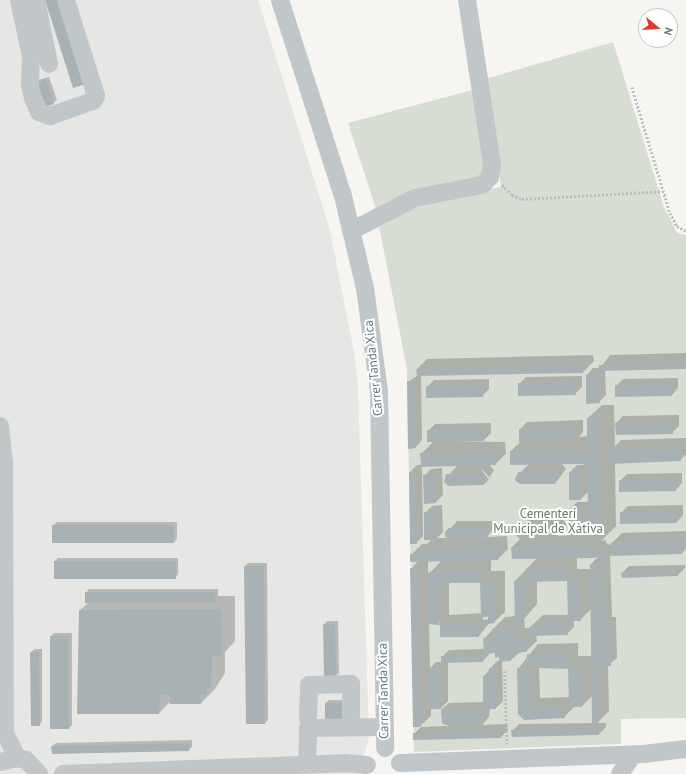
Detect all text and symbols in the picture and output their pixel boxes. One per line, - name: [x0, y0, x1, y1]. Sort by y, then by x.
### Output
- north arrow: [638, 8, 678, 48]
- text: N: [661, 26, 676, 37]
- street label: Carrer Tanda Xica: [361, 319, 387, 417]
- park label: Cementeri Municipal de Xàtiva: [493, 507, 603, 538]
- street label: Carrer Tanda Xica: [375, 642, 393, 740]

